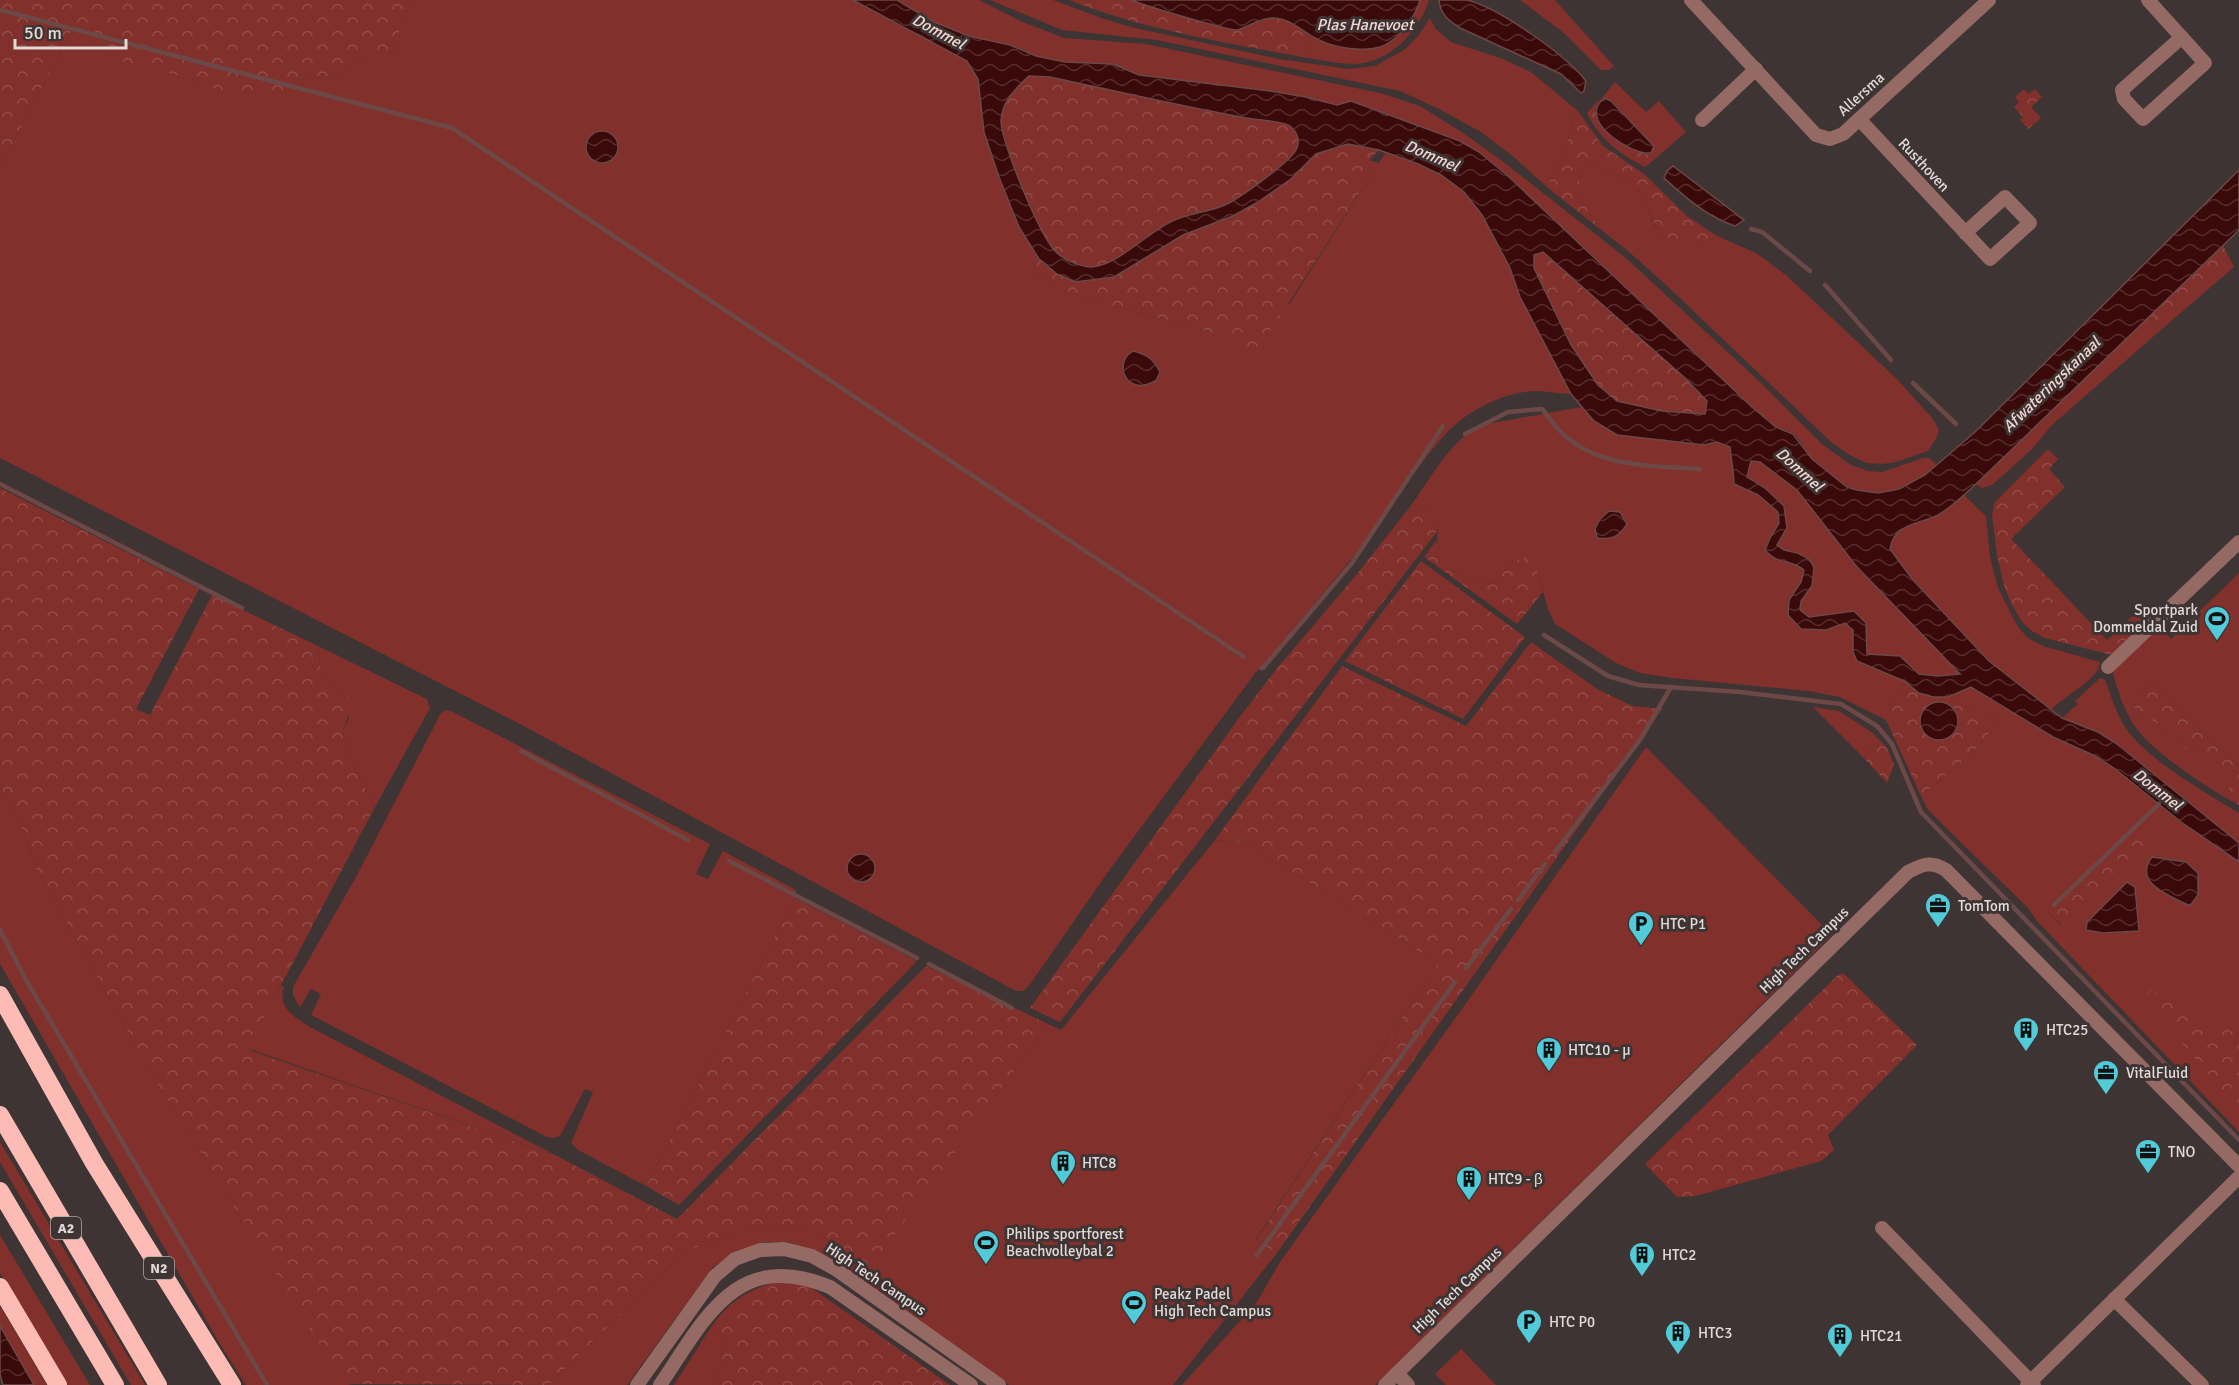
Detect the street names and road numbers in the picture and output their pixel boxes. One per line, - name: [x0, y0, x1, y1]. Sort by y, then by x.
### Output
- street label: Allersma: [1834, 68, 1888, 120]
- street label: Rusthoven: [1895, 134, 1953, 196]
- street label: High Tech Campus: [1756, 903, 1853, 997]
- road number: A2: [51, 1217, 81, 1239]
- street label: High Tech Campus: [822, 1239, 930, 1319]
- street label: High Tech Campus: [1409, 1243, 1506, 1337]
- road number: N2: [144, 1257, 174, 1279]

